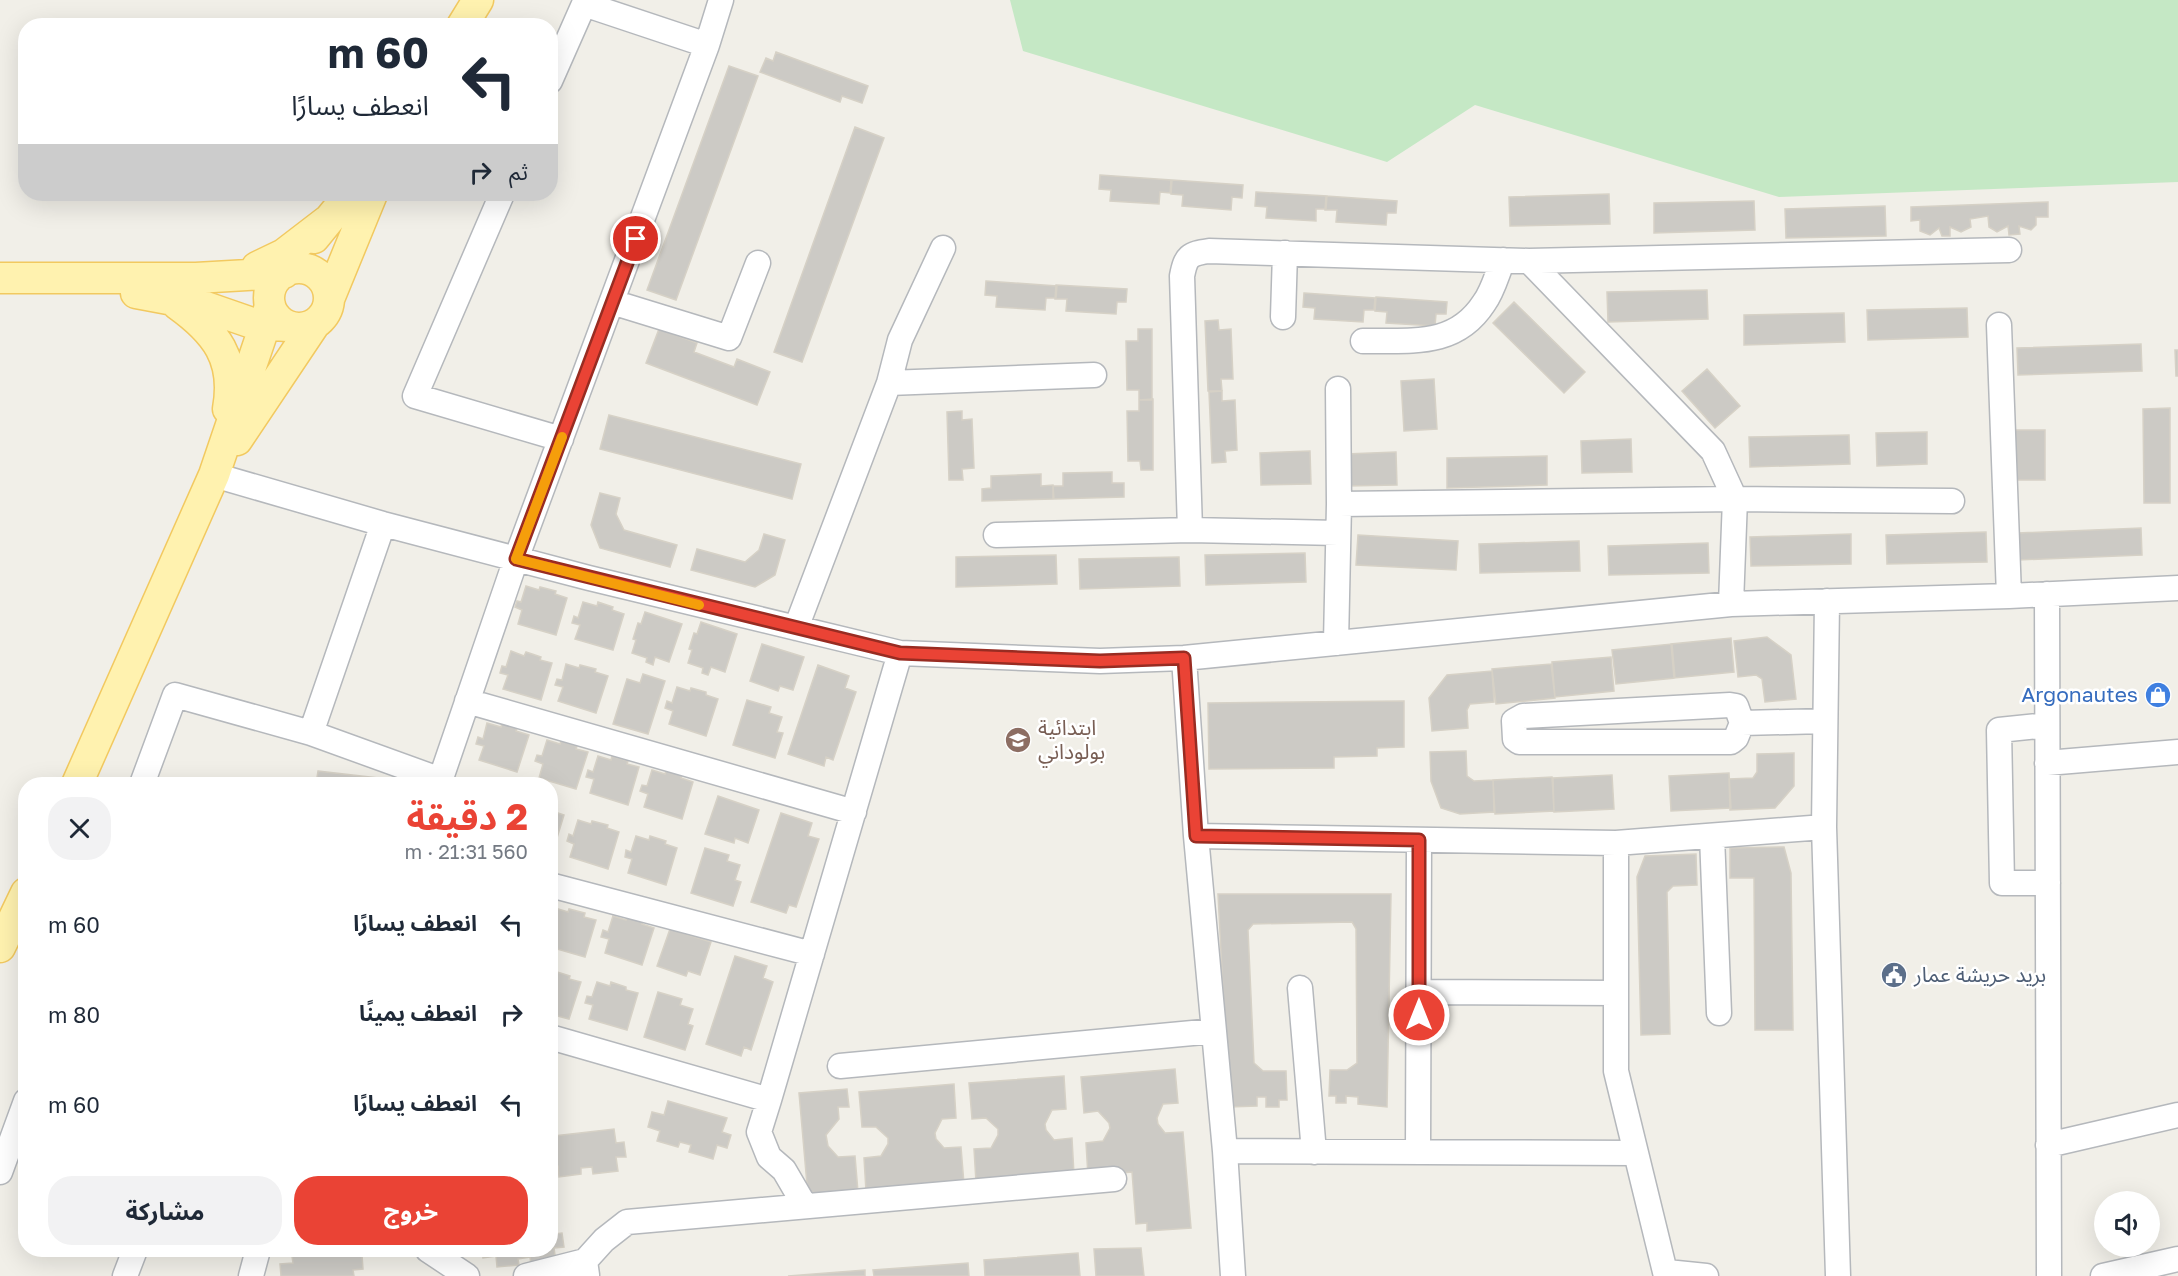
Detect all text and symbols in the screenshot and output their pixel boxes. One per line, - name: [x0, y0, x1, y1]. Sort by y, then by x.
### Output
- text: 60 m: [328, 27, 429, 77]
- icon: left: [450, 42, 528, 120]
- text: انعطف يسارًا: [291, 89, 429, 121]
- icon: right: [464, 156, 497, 189]
- text: ثم: [509, 158, 528, 185]
- pin: [610, 213, 661, 264]
- icon: arrive: [619, 222, 652, 255]
- shop icon: Argonautes: [2143, 680, 2173, 710]
- place label: Argonautes: [2021, 681, 2138, 707]
- place label: ابتدائية بولوداني: [1038, 714, 1105, 768]
- school or university icon: ابتدائية بولوداني: [1003, 725, 1033, 755]
- text: 2 دقيقة: [406, 795, 528, 838]
- button: close: [48, 797, 111, 860]
- text: 560 m · 21:31: [404, 839, 528, 863]
- icon: left: [495, 908, 528, 941]
- text: انعطف يسارًا: [353, 909, 477, 936]
- text: 60 m: [48, 911, 100, 938]
- public building icon: بريد حريشة عمار: [1879, 960, 1909, 990]
- place label: بريد حريشة عمار: [1913, 961, 2046, 987]
- position arrow: [1387, 983, 1451, 1047]
- icon: right: [495, 998, 528, 1031]
- text: انعطف يمينًا: [359, 999, 477, 1026]
- text: 80 m: [48, 1001, 100, 1028]
- icon: left: [495, 1088, 528, 1121]
- text: انعطف يسارًا: [353, 1089, 477, 1116]
- text: 60 m: [48, 1091, 100, 1118]
- button: مشاركة: [48, 1176, 282, 1245]
- button: خروج: [294, 1176, 528, 1245]
- map controls: [2094, 1191, 2160, 1257]
- button: sound: [2094, 1191, 2160, 1257]

